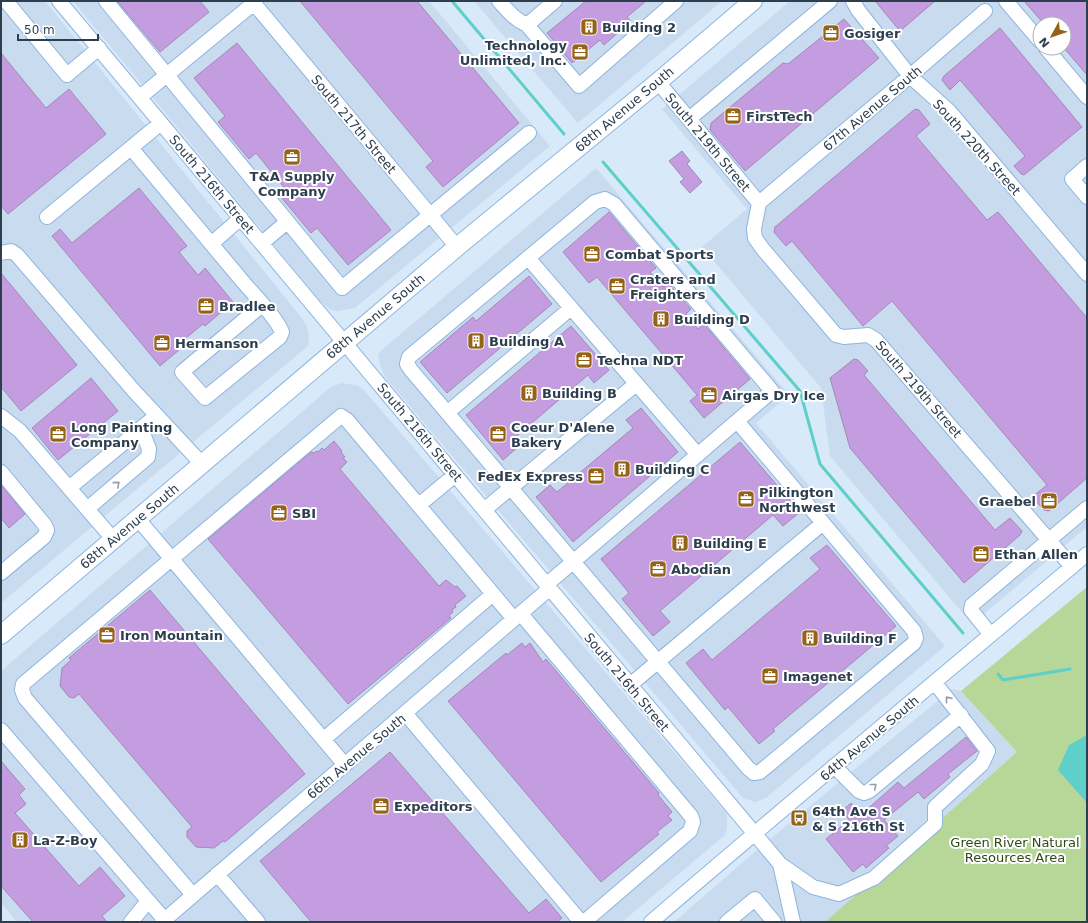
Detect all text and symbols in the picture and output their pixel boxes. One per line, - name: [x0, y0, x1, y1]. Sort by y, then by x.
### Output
- scale bar: [18, 16, 98, 42]
- north arrow: [1032, 16, 1072, 56]
- building icon: Building 2: [579, 17, 599, 37]
- place label: Building 2: [602, 20, 676, 35]
- text: 50 m: [24, 23, 55, 37]
- office icon: Gosiger: [821, 23, 841, 43]
- place label: Gosiger: [844, 26, 901, 41]
- text: N: [1037, 34, 1053, 50]
- place label: Technology Unlimited, Inc.: [460, 38, 568, 68]
- office icon: Technology Unlimited, Inc.: [570, 42, 590, 62]
- street label: 67th Avenue South: [820, 63, 925, 154]
- street label: 68th Avenue South: [572, 64, 677, 155]
- street label: South 217th Street: [308, 72, 399, 177]
- street label: South 219th Street: [662, 90, 753, 195]
- street label: South 220th Street: [930, 96, 1024, 198]
- office icon: FirstTech: [723, 106, 743, 126]
- place label: FirstTech: [746, 109, 813, 124]
- street label: South 216th Street: [166, 132, 257, 237]
- office icon: T&A Supply Company: [282, 147, 302, 167]
- place label: T&A Supply Company: [250, 169, 335, 199]
- office icon: Combat Sports: [582, 244, 602, 264]
- place label: Combat Sports: [605, 247, 714, 262]
- street label: 68th Avenue South: [323, 271, 428, 362]
- place label: Craters and Freighters: [630, 272, 716, 302]
- office icon: Craters and Freighters: [607, 276, 627, 296]
- office icon: Bradlee: [196, 296, 216, 316]
- place label: Bradlee: [219, 299, 276, 314]
- building icon: Building D: [651, 309, 671, 329]
- place label: Building D: [674, 312, 750, 327]
- building icon: Building A: [466, 331, 486, 351]
- office icon: Hermanson: [152, 333, 172, 353]
- place label: Building A: [489, 334, 564, 349]
- place label: Hermanson: [175, 336, 259, 351]
- street label: South 219th Street: [872, 338, 965, 441]
- office icon: Techna NDT: [574, 350, 594, 370]
- place label: Techna NDT: [597, 353, 683, 368]
- street label: South 216th Street: [374, 380, 465, 485]
- building icon: Building B: [519, 383, 539, 403]
- office icon: Airgas Dry Ice: [699, 385, 719, 405]
- place label: Building B: [542, 386, 617, 401]
- place label: Airgas Dry Ice: [722, 388, 825, 403]
- place label: Long Painting Company: [71, 420, 172, 450]
- place label: Coeur D'Alene Bakery: [511, 420, 615, 450]
- office icon: Long Painting Company: [48, 424, 68, 444]
- office icon: Coeur D'Alene Bakery: [488, 424, 508, 444]
- building icon: Building C: [612, 459, 632, 479]
- place label: Building C: [635, 462, 709, 477]
- office icon: FedEx Express: [586, 466, 606, 486]
- place label: FedEx Express: [477, 469, 583, 484]
- street label: 68th Avenue South: [77, 481, 182, 572]
- one-way arrow: [112, 481, 120, 488]
- place label: Pilkington Northwest: [759, 485, 835, 515]
- office icon: Pilkington Northwest: [736, 489, 756, 509]
- office icon: Graebel: [1039, 491, 1059, 511]
- place label: Graebel: [979, 494, 1036, 509]
- office icon: SBI: [269, 503, 289, 523]
- place label: SBI: [292, 506, 316, 521]
- building icon: Building E: [670, 533, 690, 553]
- place label: Building E: [693, 536, 767, 551]
- office icon: Ethan Allen: [971, 544, 991, 564]
- place label: Ethan Allen: [994, 547, 1078, 562]
- office icon: Abodian: [648, 559, 668, 579]
- place label: Abodian: [671, 562, 731, 577]
- office icon: Iron Mountain: [97, 625, 117, 645]
- place label: Iron Mountain: [120, 628, 223, 643]
- building icon: Building F: [800, 628, 820, 648]
- street label: South 216th Street: [581, 630, 672, 735]
- place label: Building F: [823, 631, 897, 646]
- office icon: Imagenet: [760, 666, 780, 686]
- place label: Imagenet: [783, 669, 853, 684]
- street label: 64th Avenue South: [817, 693, 922, 784]
- one-way arrow: [946, 696, 953, 704]
- street label: 66th Avenue South: [304, 711, 409, 802]
- one-way arrow: [870, 784, 877, 791]
- office icon: Expeditors: [371, 796, 391, 816]
- place label: Expeditors: [394, 799, 473, 814]
- place label: 64th Ave S & S 216th St: [812, 804, 904, 834]
- bus stop icon: 64th Ave S & S 216th St: [789, 808, 809, 828]
- building icon: La-Z-Boy: [10, 830, 30, 850]
- place label: La-Z-Boy: [33, 833, 98, 848]
- park label: Green River Natural Resources Area: [950, 835, 1080, 865]

